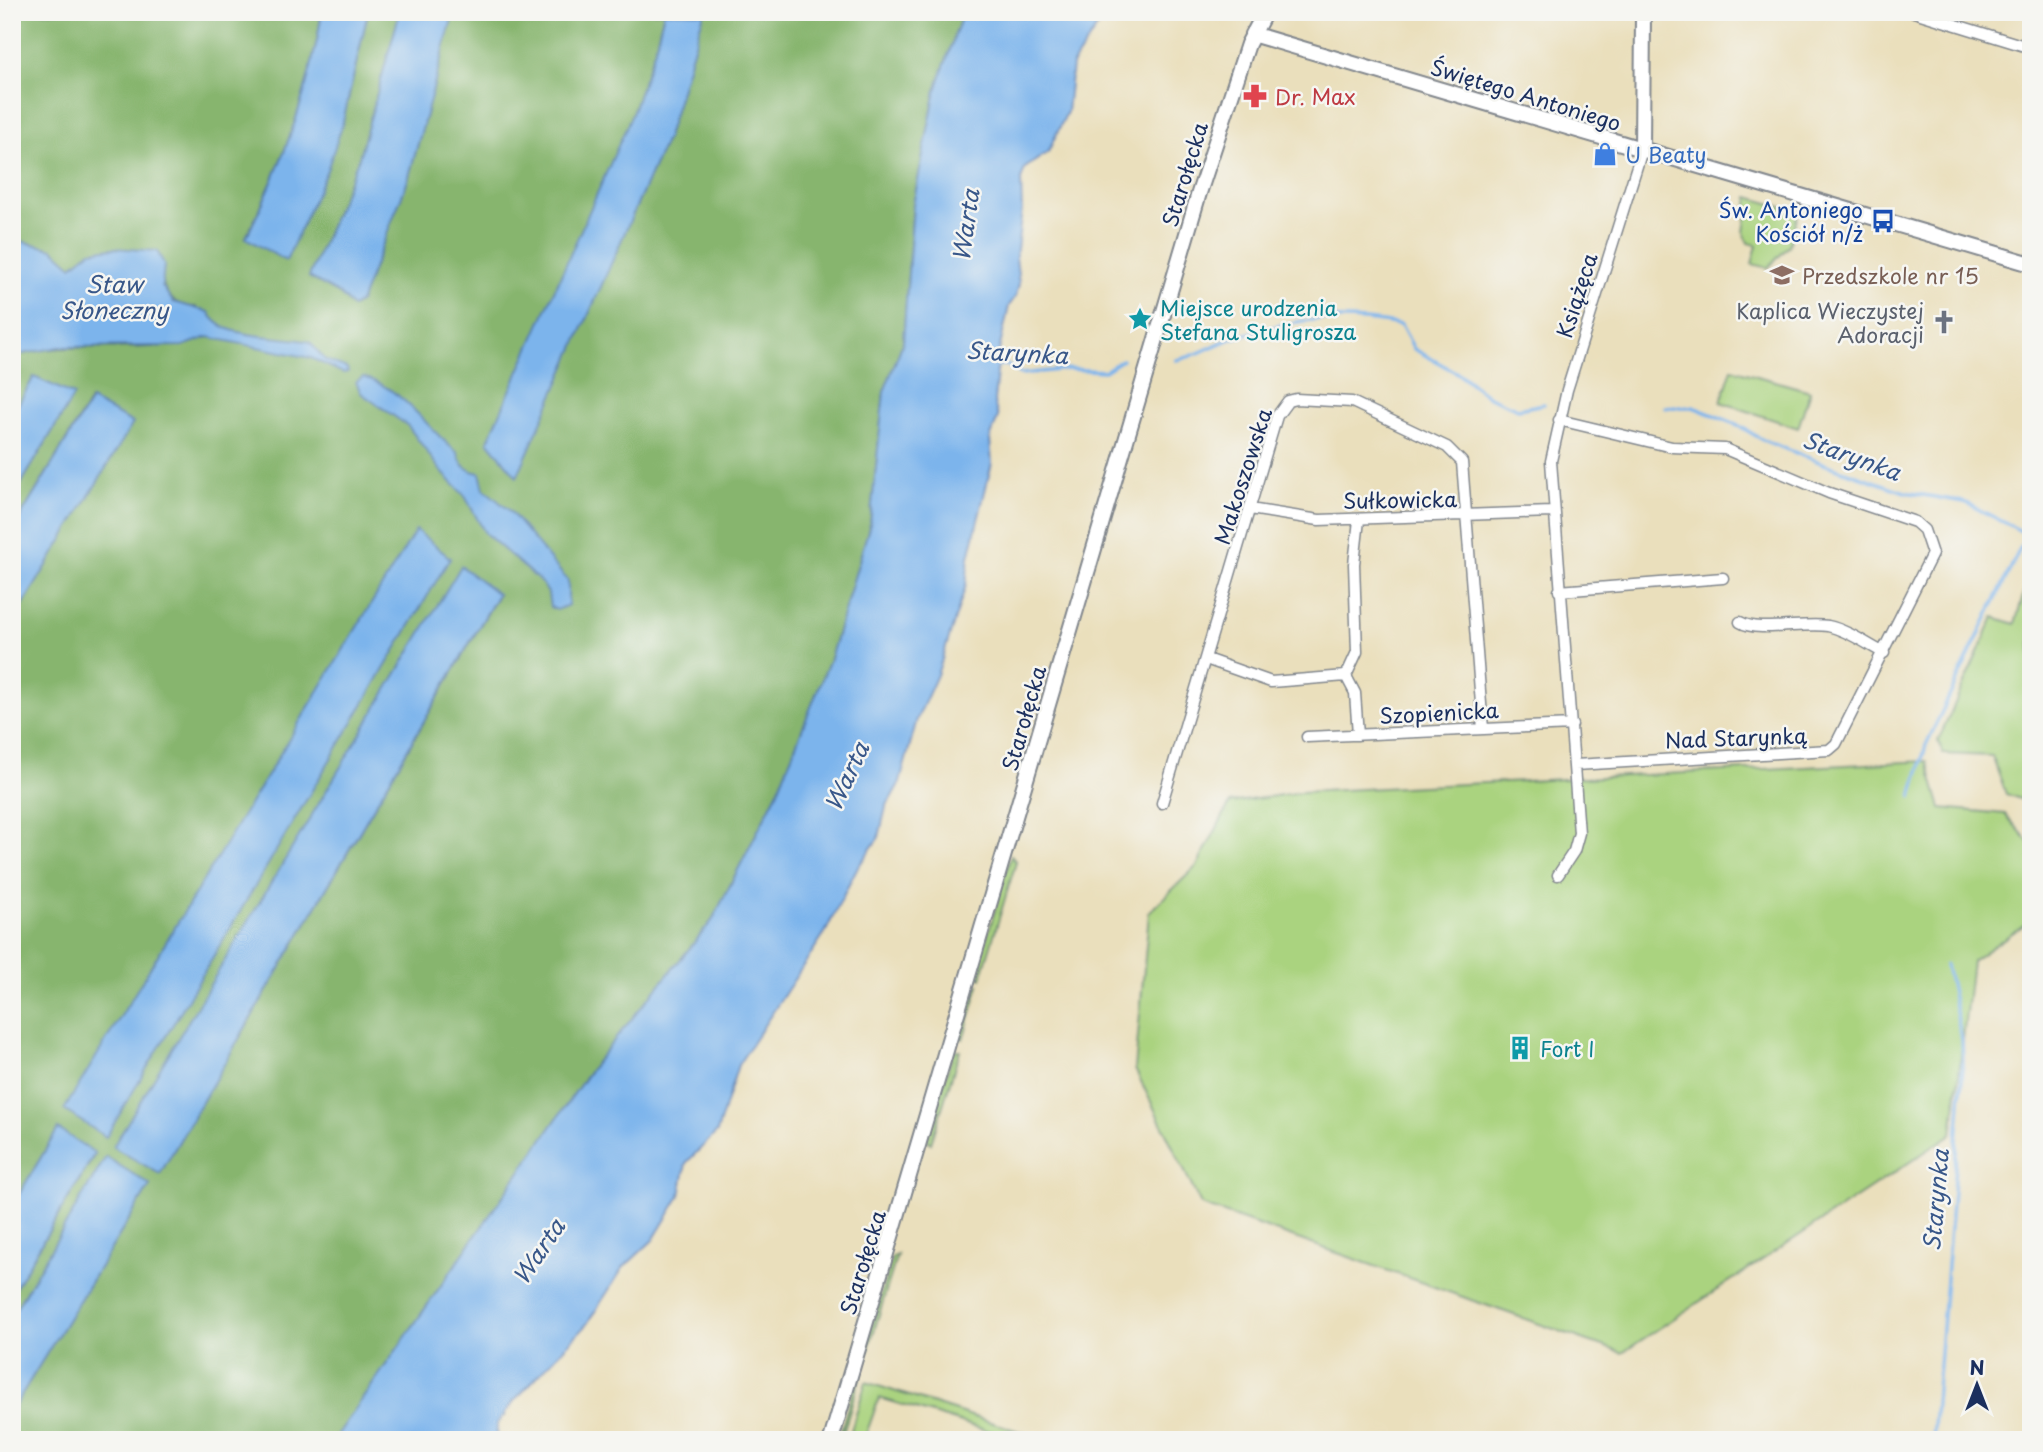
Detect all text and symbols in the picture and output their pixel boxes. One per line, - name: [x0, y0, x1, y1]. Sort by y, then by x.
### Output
- street label: Świętego Antoniego: [1427, 50, 1625, 138]
- place label: Dr. Max: [1275, 80, 1356, 112]
- pharmacy icon: Dr. Max: [1241, 82, 1269, 110]
- street label: Starołęcka: [1153, 118, 1215, 230]
- place label: U Beaty: [1625, 138, 1707, 170]
- shop icon: U Beaty: [1591, 140, 1619, 168]
- water label: Warta: [943, 186, 987, 263]
- place label: Św. Antoniego Kościół n/ż: [1719, 193, 1863, 249]
- bus stop icon: Św. Antoniego Kościół n/ż: [1869, 207, 1897, 235]
- street label: Książęca: [1547, 248, 1605, 342]
- place label: Przedszkole nr 15: [1802, 259, 1979, 291]
- school or university icon: Przedszkole nr 15: [1768, 261, 1796, 289]
- water label: Staw Słoneczny: [60, 266, 170, 327]
- place label: Miejsce urodzenia Stefana Stuligrosza: [1160, 291, 1356, 347]
- place label: Kaplica Wieczystej Adoracji: [1736, 294, 1924, 350]
- place icon: Miejsce urodzenia Stefana Stuligrosza: [1126, 305, 1154, 333]
- church icon: Kaplica Wieczystej Adoracji: [1930, 308, 1958, 336]
- water label: Starynka: [965, 332, 1070, 372]
- street label: Makoszowska: [1205, 404, 1279, 548]
- water label: Starynka: [1798, 421, 1907, 489]
- street label: Sułkowicka: [1343, 482, 1457, 516]
- street label: Starołęcka: [993, 662, 1053, 774]
- street label: Szopienicka: [1378, 693, 1500, 731]
- street label: Nad Starynką: [1664, 719, 1808, 755]
- water label: Warta: [815, 735, 877, 816]
- place label: Fort I: [1540, 1032, 1595, 1064]
- building icon: Fort I: [1506, 1034, 1534, 1062]
- water label: Starynka: [1913, 1147, 1957, 1252]
- street label: Starołęcka: [831, 1206, 893, 1318]
- water label: Warta: [503, 1211, 573, 1291]
- north arrow: [1941, 1350, 2011, 1420]
- text: N: [1969, 1353, 1985, 1381]

